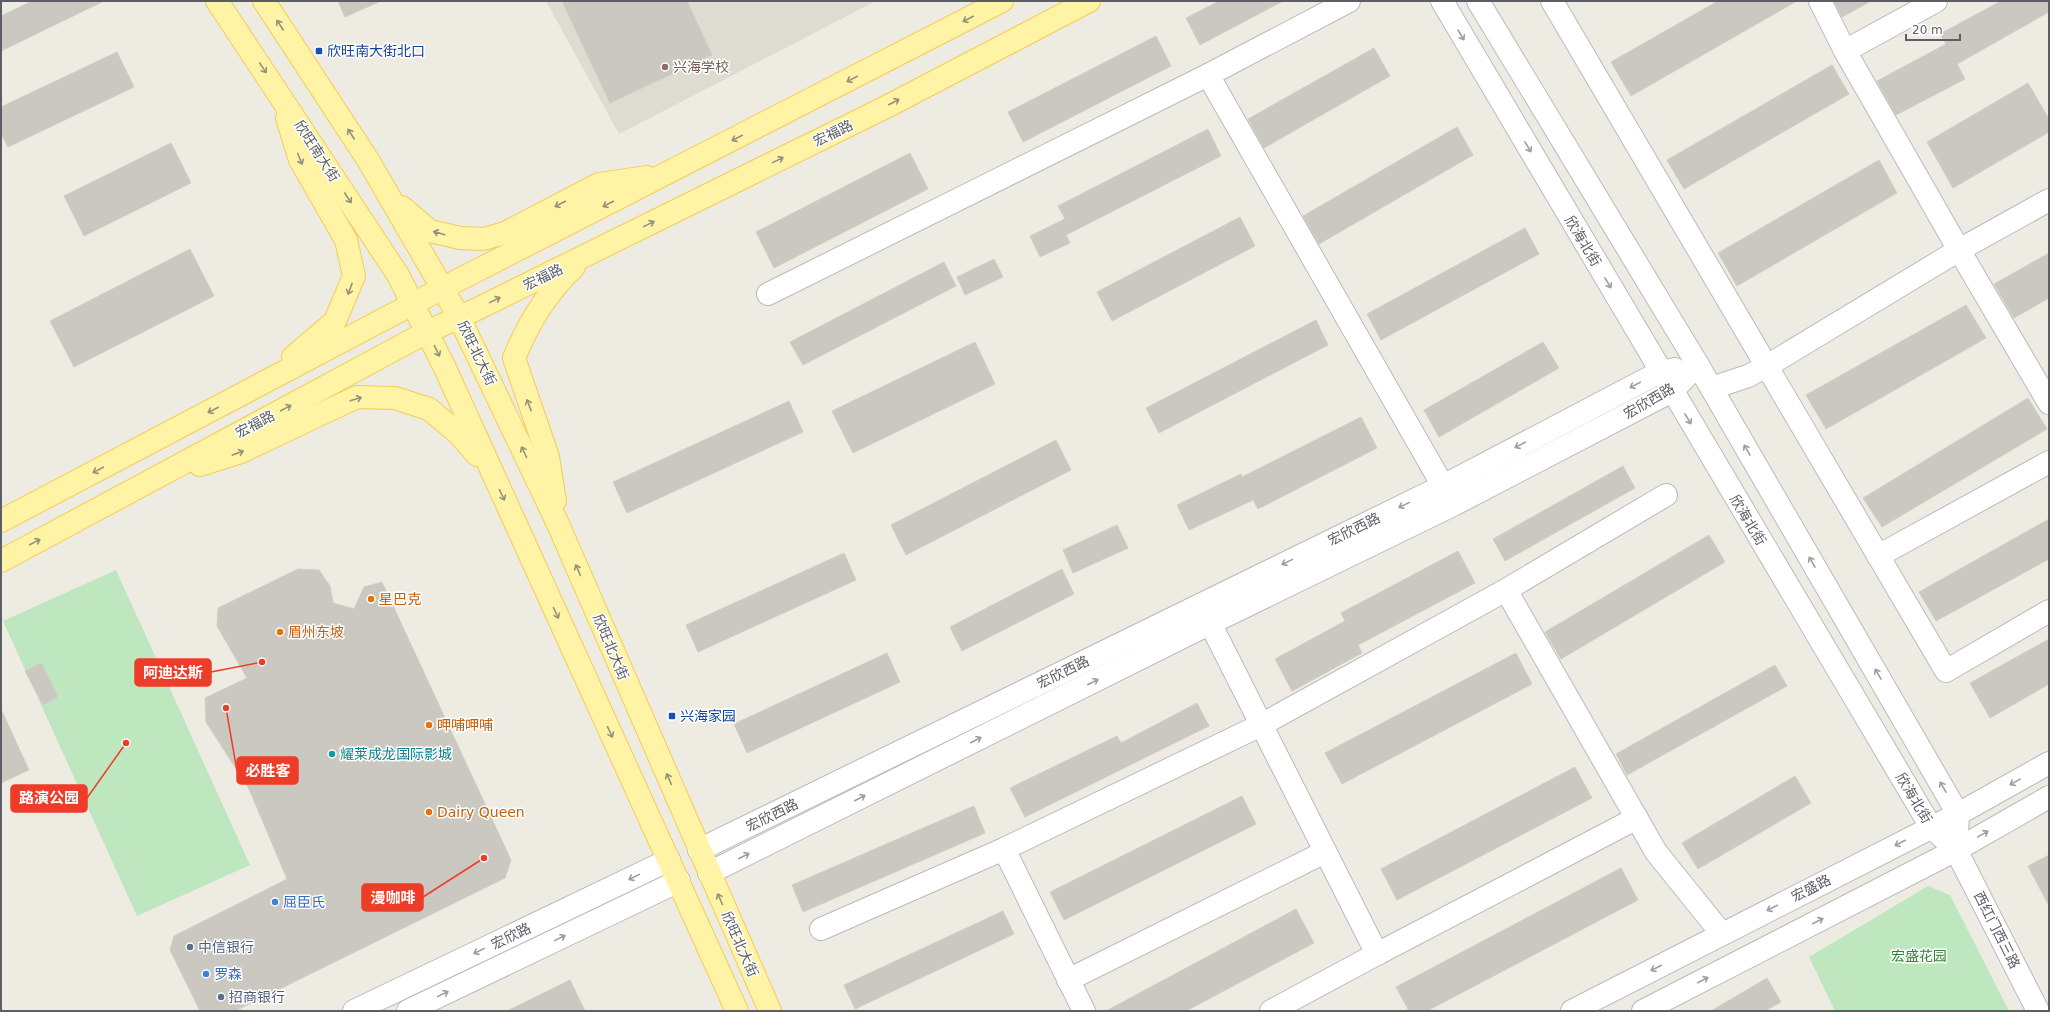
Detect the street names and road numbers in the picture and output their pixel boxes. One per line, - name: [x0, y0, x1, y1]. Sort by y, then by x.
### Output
- street label: 欣旺南大街: [291, 117, 343, 185]
- street label: 宏福路: [811, 117, 855, 149]
- street label: 欣海北街: [1562, 213, 1604, 269]
- street label: 宏福路: [521, 261, 565, 293]
- street label: 欣旺北大街: [454, 318, 500, 388]
- street label: 宏欣西路: [1621, 380, 1677, 422]
- street label: 宏福路: [233, 407, 277, 441]
- street label: 欣海北街: [1727, 492, 1769, 548]
- street label: 宏欣西路: [1325, 510, 1383, 548]
- street label: 欣旺北大街: [590, 612, 632, 682]
- street label: 宏欣西路: [1034, 653, 1092, 691]
- street label: 欣海北街: [1893, 770, 1935, 826]
- street label: 宏欣西路: [743, 796, 801, 834]
- street label: 宏盛路: [1789, 871, 1833, 905]
- street label: 西红门西三路: [1971, 889, 2023, 971]
- street label: 欣旺北大街: [718, 909, 762, 979]
- street label: 宏欣路: [489, 920, 533, 952]

